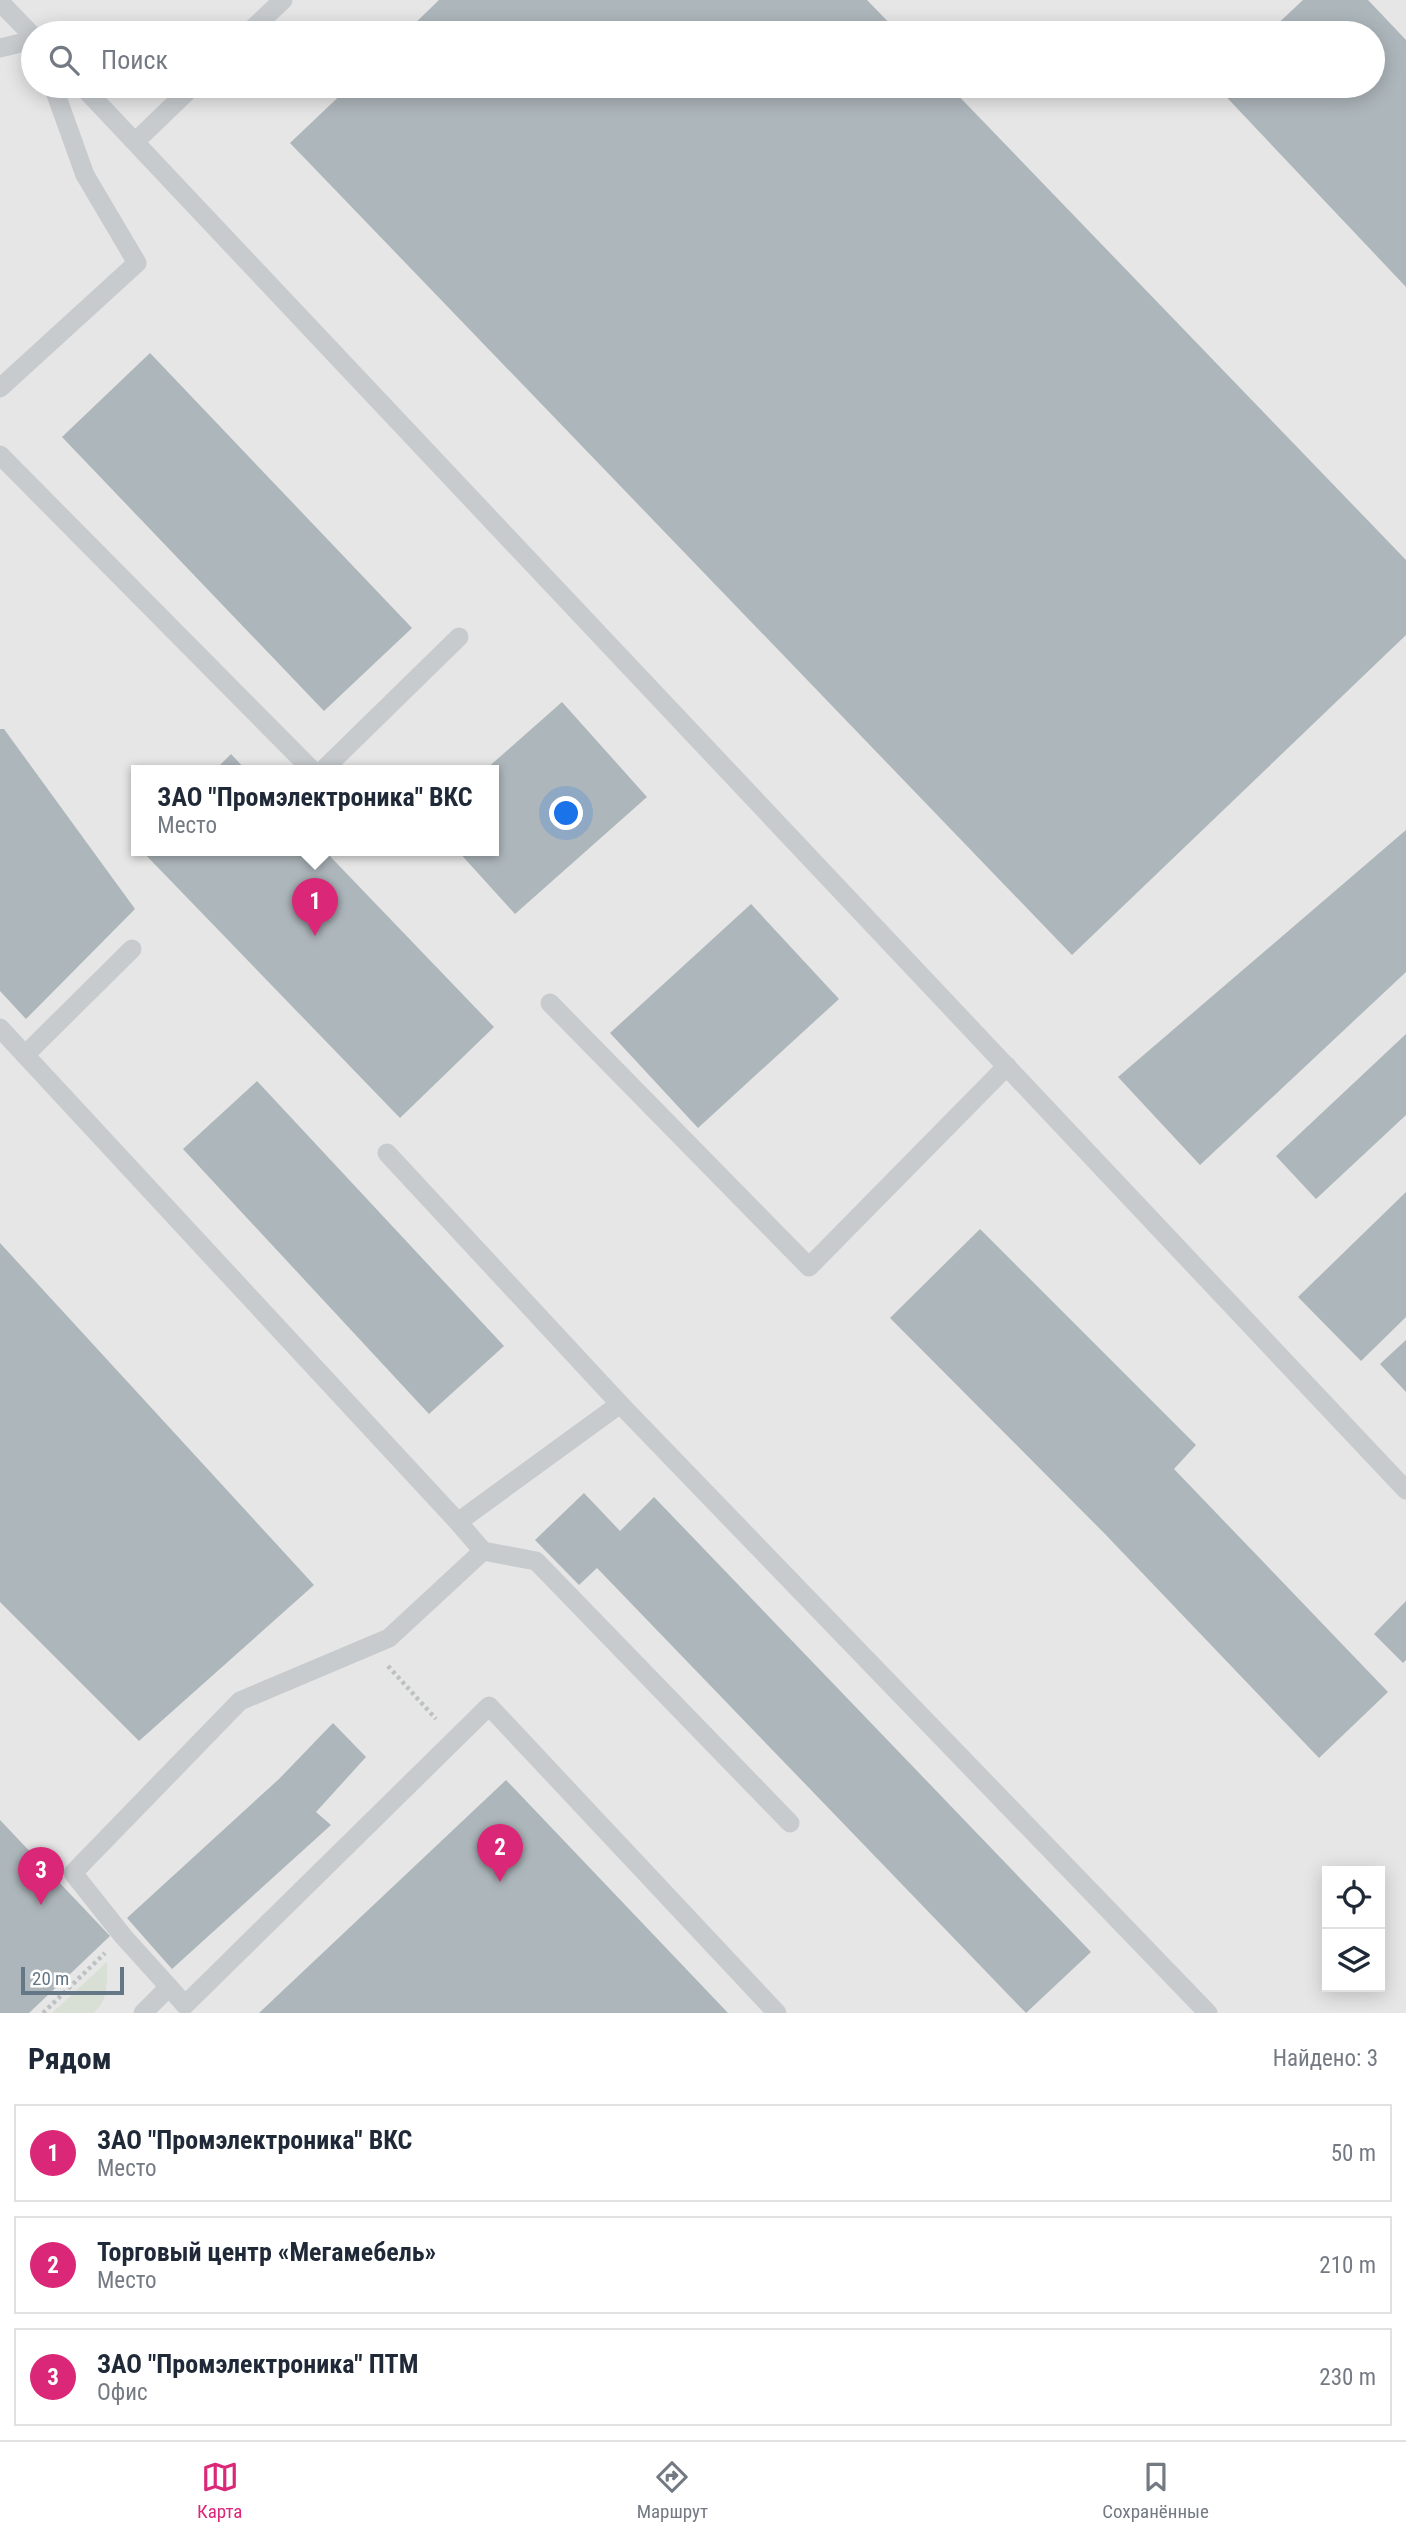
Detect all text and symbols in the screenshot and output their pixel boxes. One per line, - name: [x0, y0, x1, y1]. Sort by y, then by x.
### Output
- search box: [21, 21, 1385, 98]
- icon: search: [45, 41, 83, 79]
- text: Поиск: [101, 45, 168, 75]
- popup: [131, 765, 499, 856]
- text: ЗАО "Промэлектроника" ВКС: [157, 782, 473, 812]
- your location: [549, 796, 583, 830]
- text: Место: [157, 812, 217, 839]
- pin: 1: [292, 878, 338, 936]
- pin: 2: [477, 1824, 523, 1882]
- pin: 3: [18, 1847, 64, 1905]
- map controls: [1322, 1866, 1385, 1992]
- button: locate: [1322, 1866, 1385, 1929]
- button: layers: [1322, 1929, 1385, 1992]
- scale bar: [21, 1964, 124, 1996]
- text: 20 m: [32, 1967, 69, 1990]
- text: Рядом: [28, 2041, 112, 2076]
- text: Найдено: 3: [1273, 2045, 1378, 2072]
- text: ЗАО "Промэлектроника" ВКС: [97, 2125, 412, 2155]
- text: 1: [47, 2140, 59, 2167]
- text: 50 m: [1331, 2140, 1376, 2167]
- text: Место: [97, 2155, 157, 2182]
- text: Торговый центр «Мегамебель»: [97, 2237, 436, 2267]
- text: 2: [47, 2252, 59, 2279]
- text: 210 m: [1319, 2252, 1376, 2279]
- text: Место: [97, 2267, 157, 2294]
- text: ЗАО "Промэлектроника" ПТМ: [97, 2349, 418, 2379]
- text: 3: [47, 2364, 59, 2391]
- text: 230 m: [1319, 2364, 1376, 2391]
- text: Офис: [97, 2379, 148, 2406]
- tab: Карта: [197, 2458, 242, 2523]
- tab: Маршрут: [637, 2458, 708, 2523]
- tab: Сохранённые: [1102, 2458, 1209, 2523]

